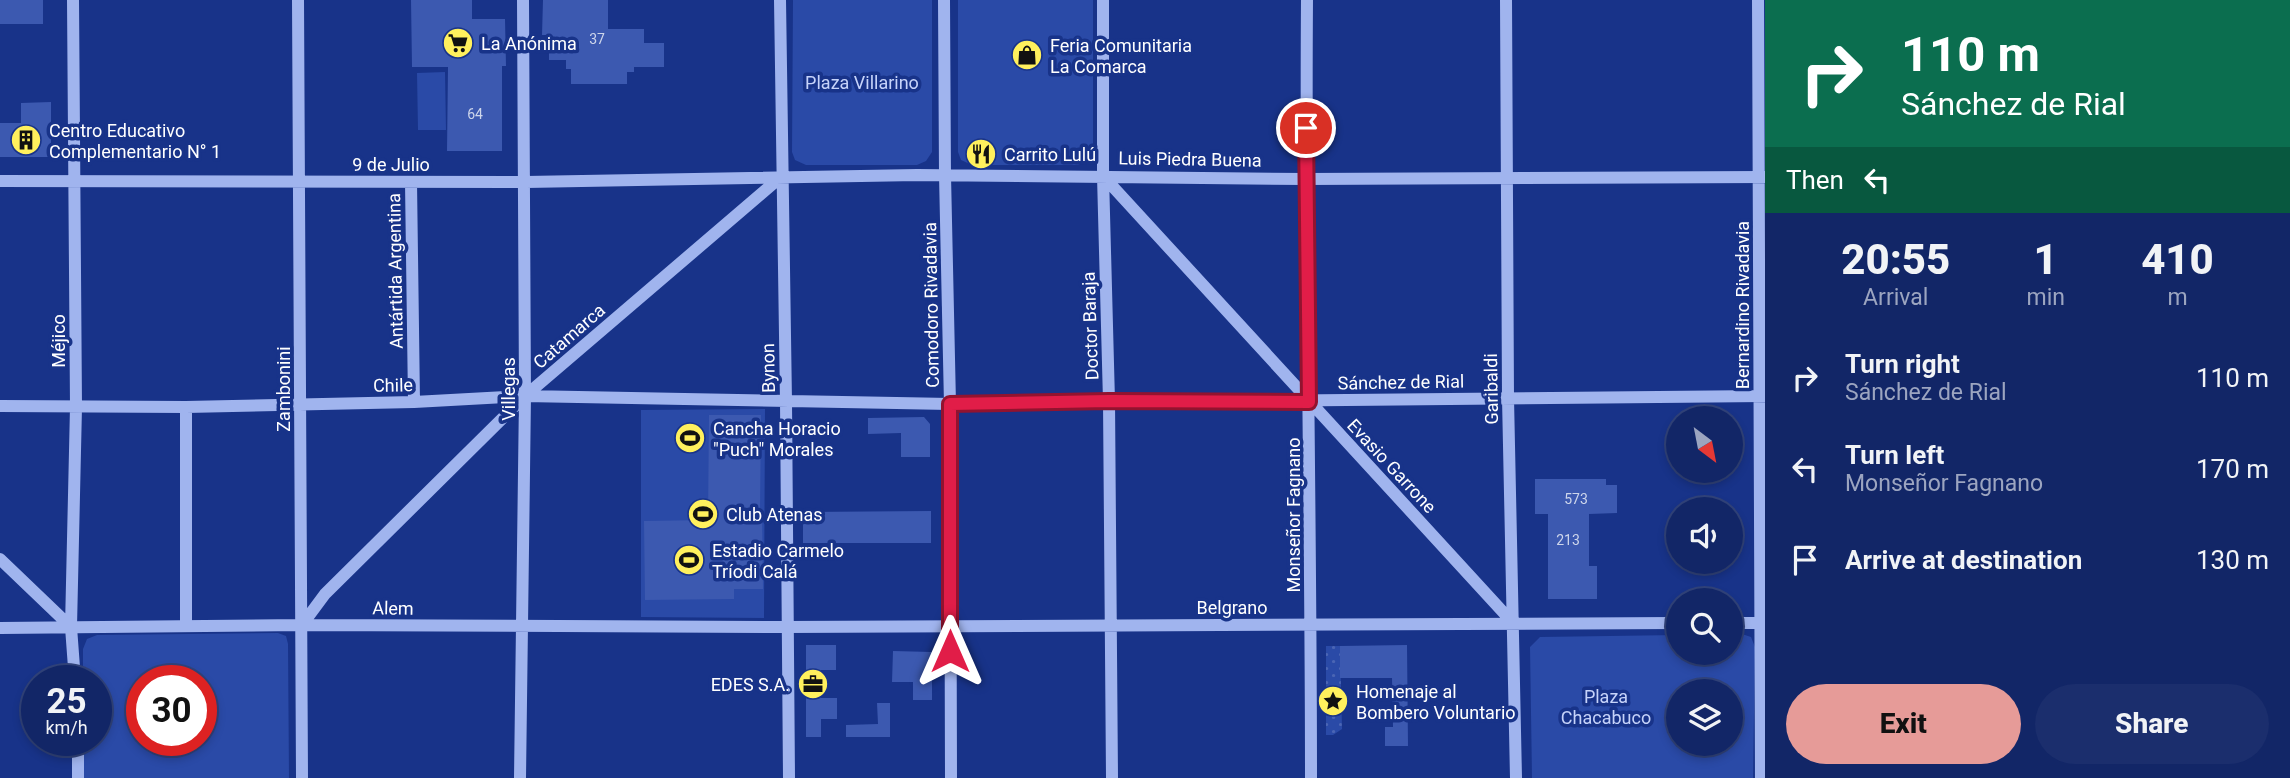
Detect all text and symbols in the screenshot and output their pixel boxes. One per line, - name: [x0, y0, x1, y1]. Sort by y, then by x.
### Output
- supermarket icon: La Anónima: [441, 26, 475, 60]
- text: 110 m: [1901, 26, 2040, 83]
- icon: right: [1786, 28, 1877, 119]
- house number: 37: [589, 31, 605, 47]
- place label: La Anónima: [481, 33, 577, 54]
- place label: Feria Comunitaria La Comarca: [1050, 35, 1192, 77]
- shop icon: Feria Comunitaria La Comarca: [1010, 38, 1044, 72]
- park label: Plaza Villarino: [805, 72, 919, 93]
- text: Sánchez de Rial: [1901, 85, 2126, 123]
- pin: [1276, 98, 1336, 158]
- house number: 64: [467, 106, 483, 122]
- icon: arrive: [1287, 109, 1325, 147]
- place label: Centro Educativo Complementario N° 1: [49, 120, 221, 162]
- building icon: Centro Educativo Complementario N° 1: [9, 123, 43, 157]
- restaurant icon: Carrito Lulú: [964, 137, 998, 171]
- place label: Carrito Lulú: [1004, 144, 1096, 165]
- street label: Luis Piedra Buena: [1118, 147, 1262, 171]
- street label: 9 de Julio: [352, 154, 430, 175]
- icon: left: [1858, 161, 1896, 199]
- text: Then: [1786, 165, 1844, 195]
- street label: Antártida Argentina: [383, 193, 407, 349]
- street label: Bernardino Rivadavia: [1732, 221, 1753, 389]
- street label: Comodoro Rivadavia: [919, 222, 943, 388]
- text: 20:55: [1841, 235, 1950, 284]
- text: 1: [2034, 235, 2058, 284]
- text: 410: [2141, 235, 2214, 284]
- street label: Doctor Baraja: [1078, 271, 1102, 381]
- text: Arrival: [1863, 284, 1928, 311]
- text: min: [2026, 284, 2065, 311]
- text: m: [2167, 284, 2188, 311]
- street label: Catamarca: [529, 299, 609, 373]
- street label: Méjico: [48, 314, 69, 368]
- street label: Bynon: [757, 343, 779, 393]
- street label: Zambonini: [273, 346, 294, 432]
- text: Turn right: [1845, 349, 1960, 379]
- street label: Garibaldi: [1480, 353, 1502, 425]
- street label: Villegas: [498, 357, 519, 421]
- icon: right: [1786, 359, 1824, 397]
- text: 110 m: [2196, 363, 2269, 393]
- street label: Sánchez de Rial: [1338, 370, 1464, 394]
- street label: Chile: [373, 374, 413, 396]
- text: Sánchez de Rial: [1845, 379, 2007, 406]
- north arrow: [1666, 406, 1743, 483]
- map controls: [1666, 406, 1743, 756]
- street label: Evasio Garrone: [1343, 415, 1441, 517]
- place label: Cancha Horacio "Puch" Morales: [713, 418, 841, 460]
- sports icon: Cancha Horacio "Puch" Morales: [673, 421, 707, 455]
- street label: Monseñor Fagnano: [1283, 437, 1304, 593]
- text: Turn left: [1845, 440, 1944, 470]
- icon: left: [1786, 450, 1824, 488]
- text: 170 m: [2196, 454, 2269, 484]
- text: Monseñor Fagnano: [1845, 470, 2043, 497]
- house number: 573: [1564, 491, 1588, 507]
- sports icon: Club Atenas: [686, 497, 720, 531]
- button: sound: [1666, 497, 1743, 574]
- place label: Club Atenas: [726, 504, 823, 525]
- house number: 213: [1556, 532, 1580, 548]
- place label: Estadio Carmelo Tríodi Calá: [712, 540, 844, 582]
- icon: arrive: [1786, 541, 1824, 579]
- sports icon: Estadio Carmelo Tríodi Calá: [672, 543, 706, 577]
- text: Arrive at destination: [1845, 545, 2082, 575]
- text: 130 m: [2196, 545, 2269, 575]
- button: search: [1666, 588, 1743, 665]
- street label: Alem: [372, 597, 414, 619]
- street label: Belgrano: [1197, 597, 1268, 618]
- position arrow: [913, 614, 987, 688]
- speed limit sign: 30: [126, 665, 217, 756]
- office icon: EDES S.A.: [796, 667, 830, 701]
- place label: EDES S.A.: [711, 674, 790, 695]
- button: layers: [1666, 679, 1743, 756]
- text: 25: [46, 681, 87, 722]
- place label: Homenaje al Bombero Voluntario: [1356, 681, 1516, 723]
- place icon: Homenaje al Bombero Voluntario: [1316, 684, 1350, 718]
- button: Exit: [1786, 684, 2021, 764]
- button: Share: [2035, 684, 2269, 764]
- park label: Plaza Chacabuco: [1561, 686, 1651, 728]
- text: km/h: [45, 717, 88, 738]

